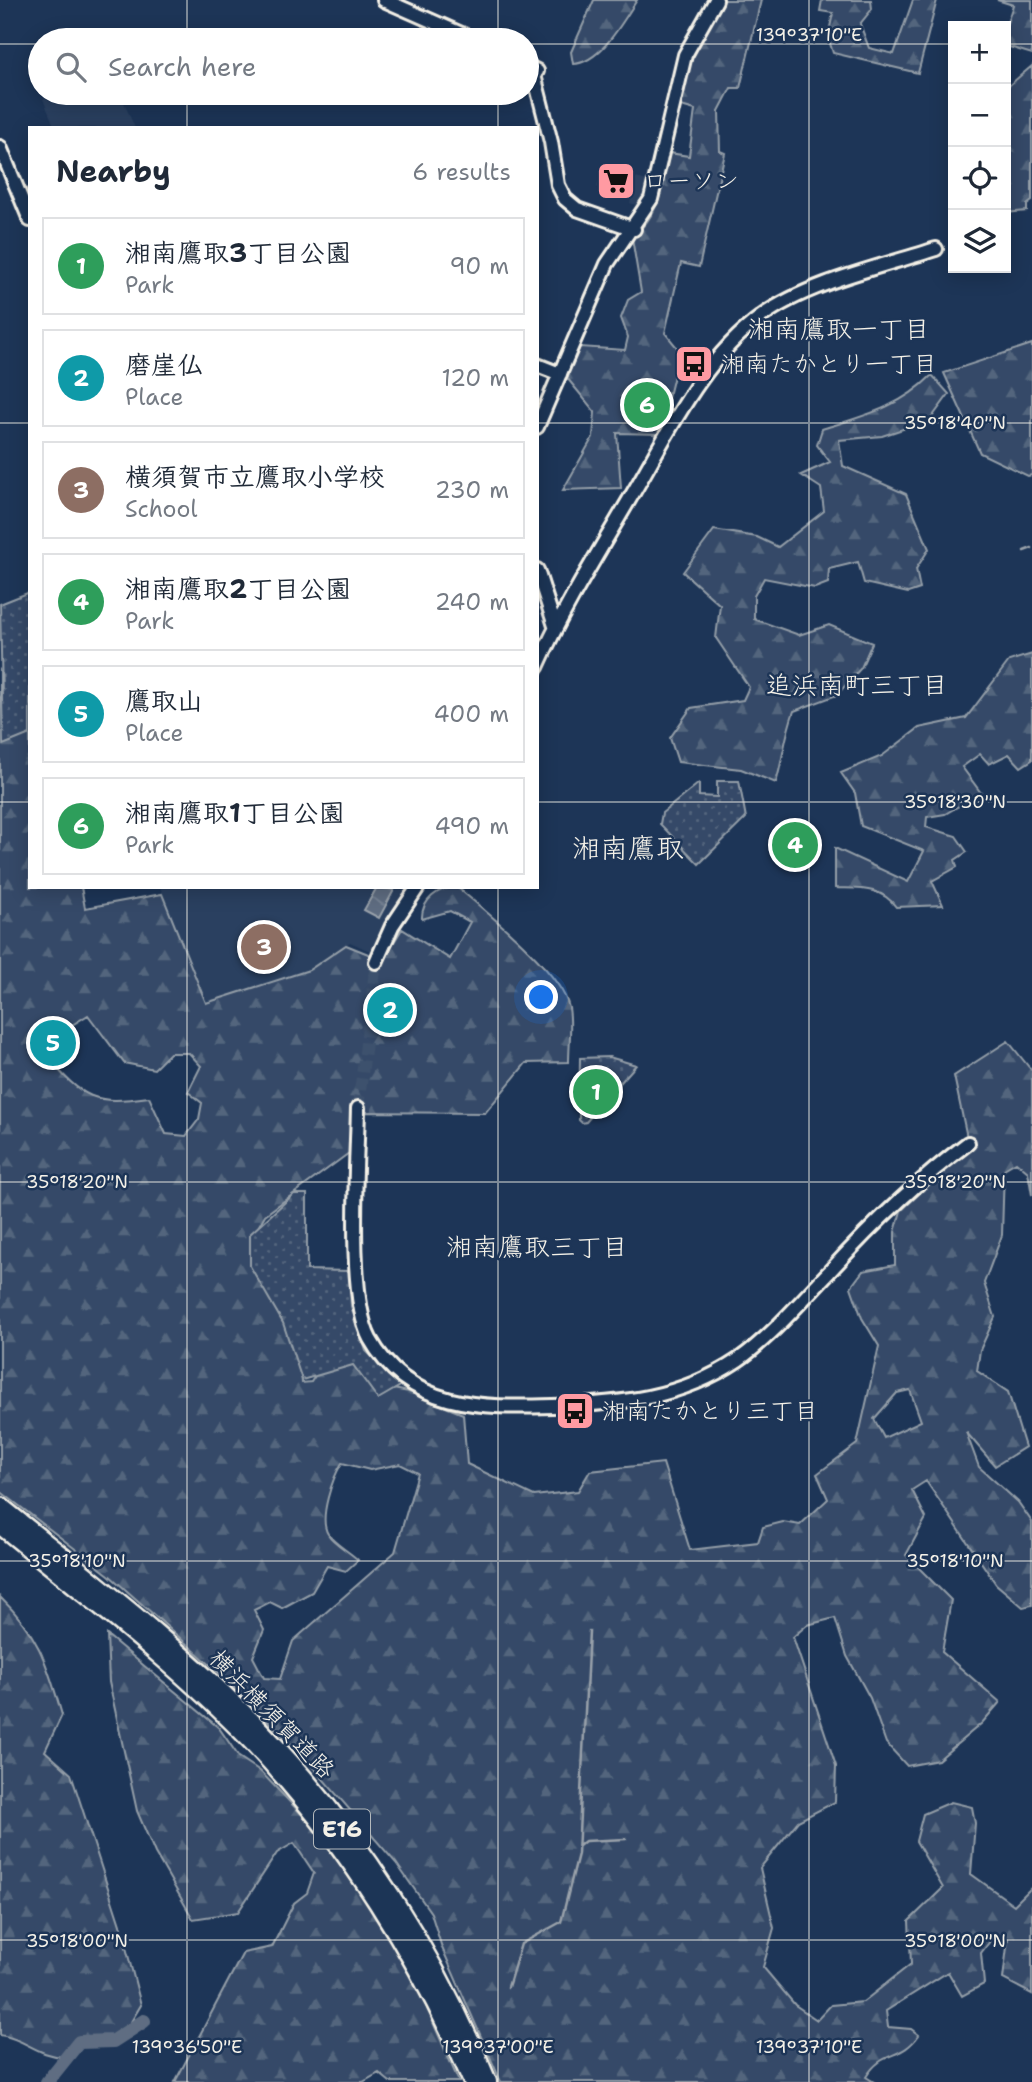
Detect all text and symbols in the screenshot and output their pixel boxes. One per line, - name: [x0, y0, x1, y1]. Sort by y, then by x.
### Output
- map controls: [948, 21, 1011, 273]
- button: +: [948, 21, 1011, 84]
- text: 139°37'10"E: [756, 23, 862, 47]
- search box: [28, 28, 539, 105]
- icon: search: [52, 48, 90, 86]
- text: Search here: [108, 49, 257, 84]
- button: −: [948, 84, 1011, 147]
- button: locate: [948, 147, 1011, 210]
- text: Nearby: [56, 151, 171, 192]
- text: 6 results: [412, 157, 511, 187]
- supermarket icon: ローソン: [595, 160, 637, 202]
- place label: ローソン: [643, 165, 739, 197]
- button: layers: [948, 210, 1011, 273]
- text: 湘南鷹取3丁目公園: [125, 235, 351, 270]
- text: 1: [76, 251, 86, 281]
- text: 90 m: [449, 251, 509, 281]
- text: Park: [125, 270, 174, 300]
- district label: 湘南鷹取一丁目: [748, 311, 930, 346]
- bus stop icon: 湘南たかとり一丁目: [673, 343, 715, 385]
- text: 磨崖仏: [125, 347, 203, 382]
- place label: 湘南たかとり一丁目: [721, 348, 937, 380]
- text: 2: [73, 363, 89, 393]
- text: 120 m: [441, 363, 509, 393]
- pin: 6: [624, 379, 670, 431]
- text: Place: [125, 382, 184, 412]
- text: 35°18'40"N: [904, 411, 1006, 435]
- text: 横須賀市立鷹取小学校: [125, 459, 385, 494]
- text: 3: [73, 475, 89, 505]
- text: 230 m: [435, 475, 509, 505]
- text: School: [125, 494, 197, 524]
- text: 湘南鷹取2丁目公園: [125, 571, 351, 606]
- text: 4: [73, 587, 89, 617]
- text: 240 m: [435, 587, 509, 617]
- text: Park: [125, 606, 174, 636]
- district label: 追浜南町三丁目: [766, 667, 948, 702]
- text: 鷹取山: [125, 683, 203, 718]
- text: 5: [74, 699, 88, 729]
- text: 400 m: [433, 699, 509, 729]
- text: Place: [125, 718, 184, 748]
- text: 35°18'30"N: [904, 790, 1006, 814]
- text: 湘南鷹取1丁目公園: [125, 795, 345, 830]
- text: 6: [73, 811, 89, 841]
- text: 490 m: [434, 811, 509, 841]
- pin: 4: [772, 819, 818, 871]
- district label: 湘南鷹取: [572, 829, 684, 867]
- text: Park: [125, 830, 174, 860]
- pin: 3: [241, 921, 287, 973]
- your location: [524, 980, 558, 1014]
- pin: 2: [367, 984, 413, 1036]
- pin: 5: [30, 1017, 76, 1069]
- pin: 1: [573, 1066, 619, 1118]
- text: 35°18'20"N: [26, 1170, 128, 1194]
- text: 35°18'20"N: [904, 1170, 1006, 1194]
- district label: 湘南鷹取三丁目: [446, 1229, 628, 1264]
- bus stop icon: 湘南たかとり三丁目: [554, 1390, 596, 1432]
- place label: 湘南たかとり三丁目: [602, 1395, 818, 1427]
- text: 35°18'10"N: [28, 1549, 126, 1573]
- text: 35°18'10"N: [906, 1549, 1004, 1573]
- street label: 横浜横須賀道路: [202, 1642, 342, 1786]
- road number: E16: [314, 1810, 370, 1848]
- text: 35°18'00"N: [26, 1929, 128, 1953]
- text: 35°18'00"N: [904, 1929, 1006, 1953]
- text: 139°36'50"E: [132, 2035, 242, 2059]
- text: 139°37'00"E: [442, 2035, 554, 2059]
- text: 139°37'10"E: [756, 2035, 862, 2059]

